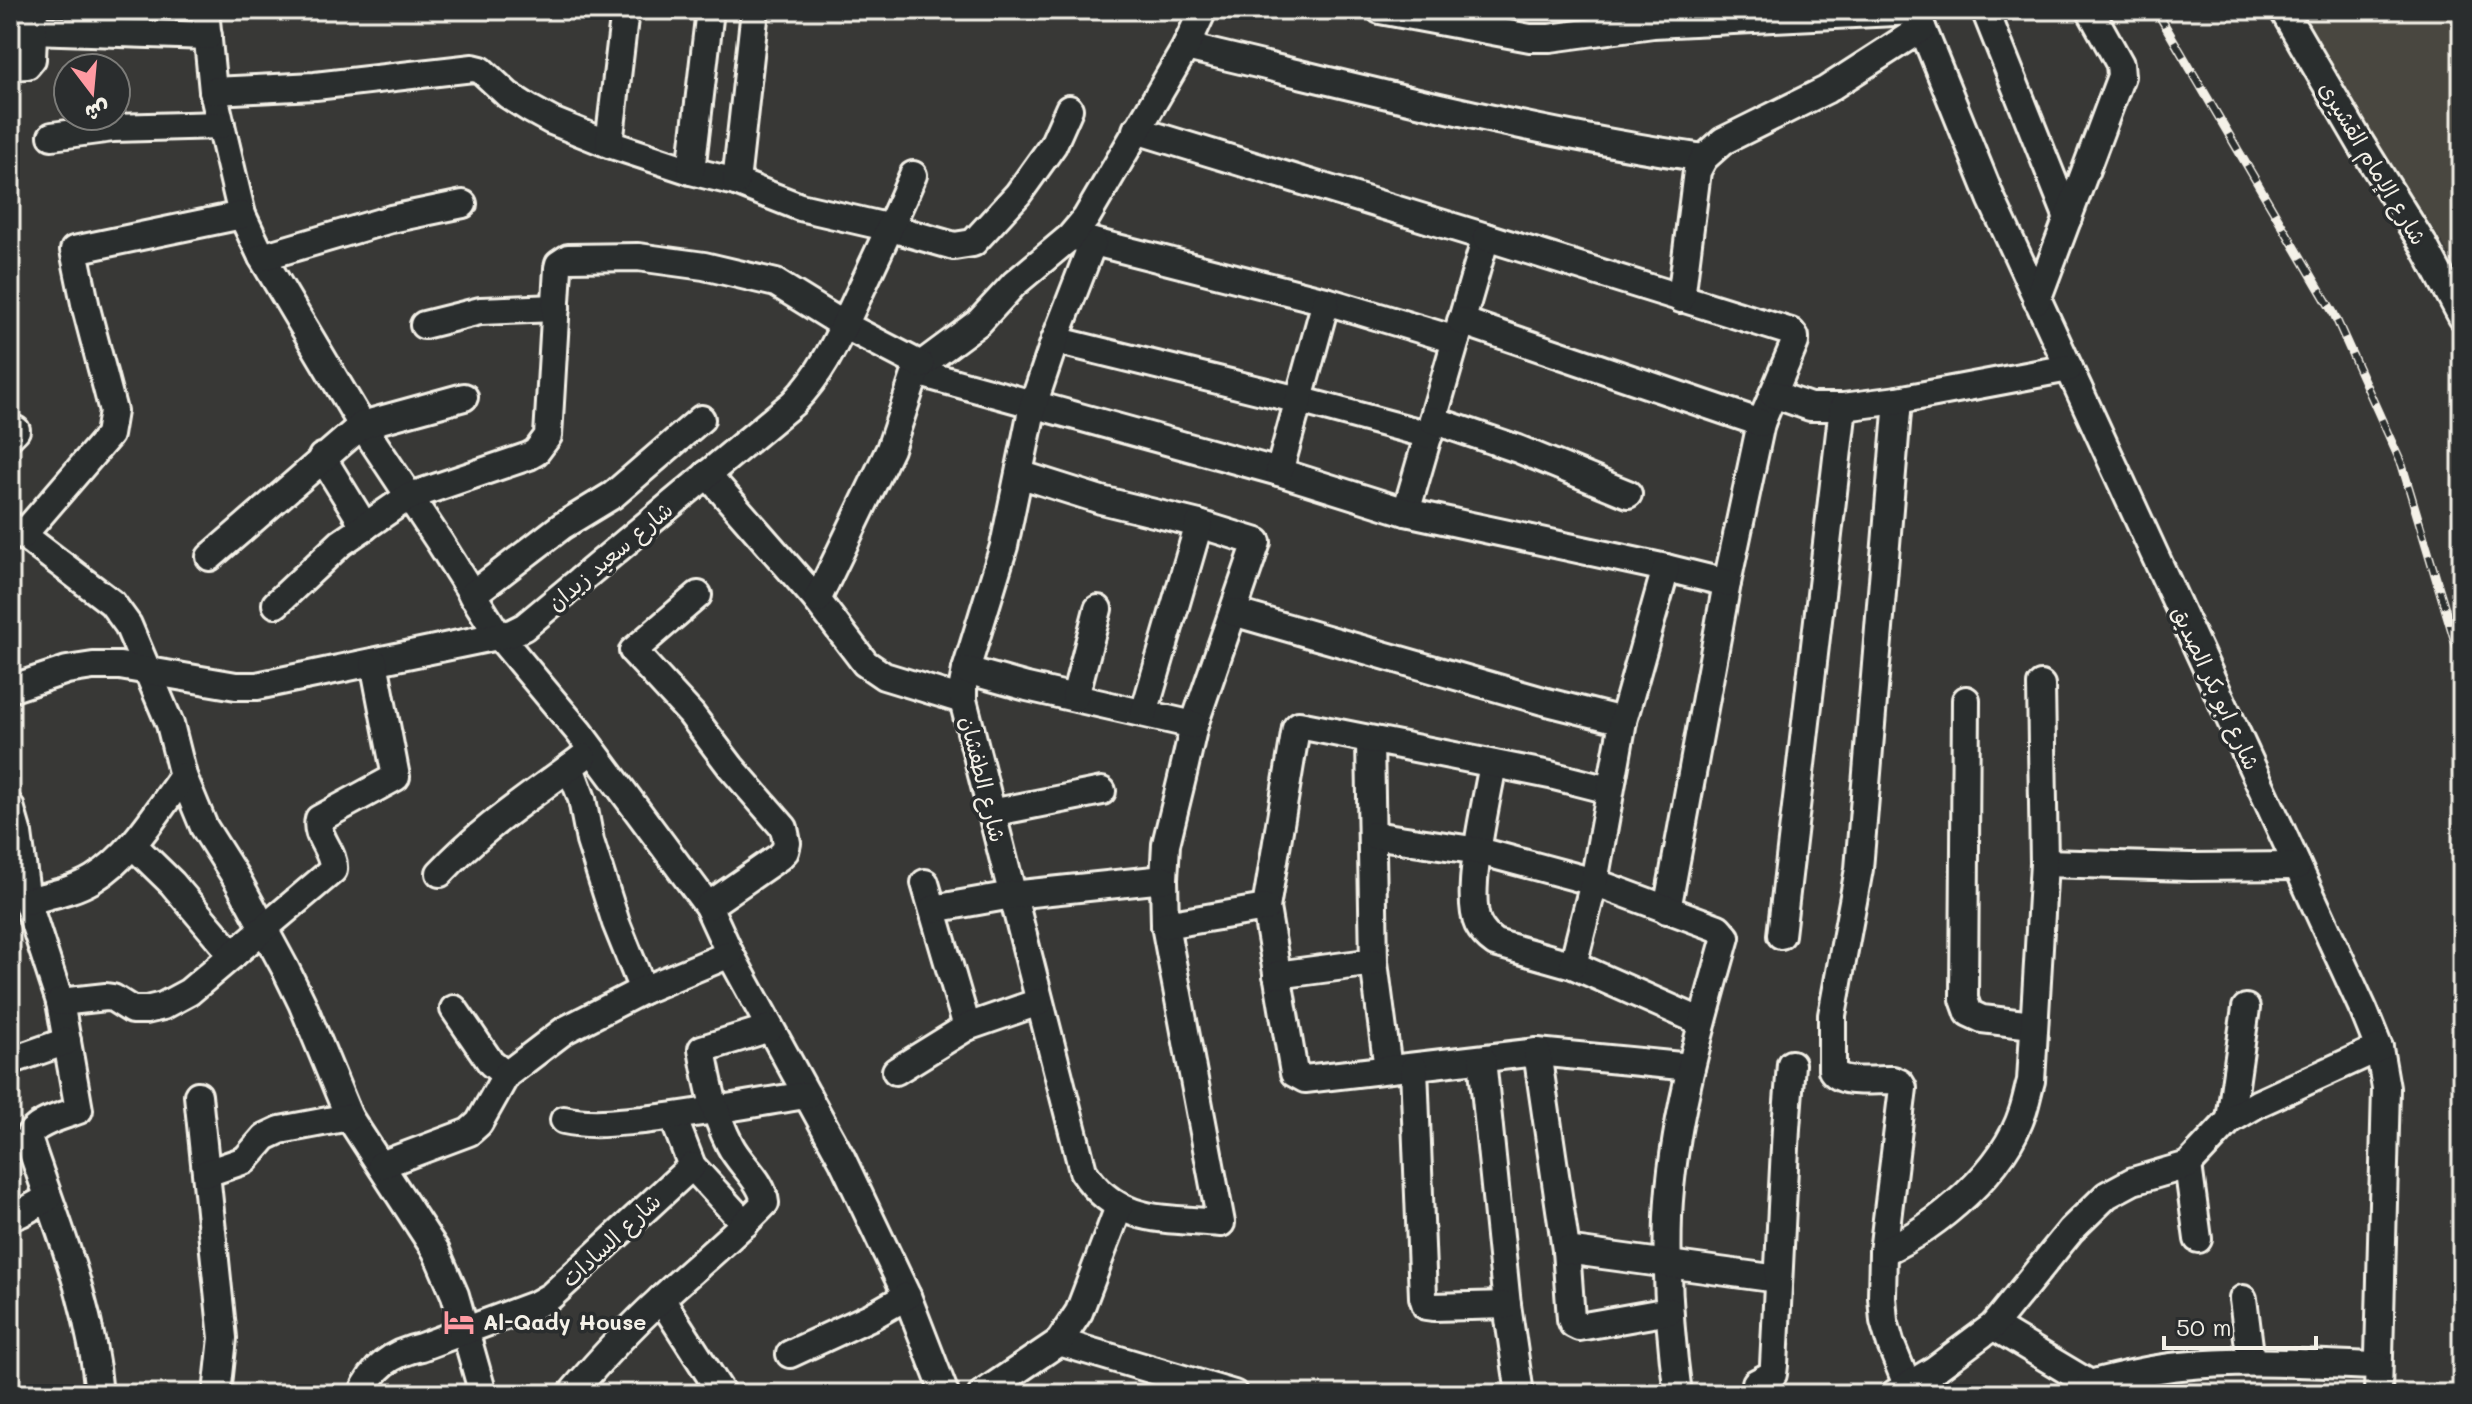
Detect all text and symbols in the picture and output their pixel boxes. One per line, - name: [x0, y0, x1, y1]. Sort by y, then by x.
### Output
- north arrow: [52, 52, 132, 132]
- street label: شارع الإمام القشيرى: [2311, 76, 2434, 251]
- text: ش: [82, 94, 113, 129]
- street label: شارع سعيد زيدان: [541, 495, 680, 618]
- street label: شارع ابو بكر الصديق: [2164, 601, 2267, 775]
- street label: شارع الطفشان: [952, 713, 1013, 845]
- street label: شارع السادات: [555, 1186, 668, 1294]
- scale bar: [2164, 1300, 2316, 1350]
- hotel icon: Al-Qady House: [442, 1305, 476, 1339]
- place label: Al-Qady House: [483, 1307, 646, 1336]
- text: 50 m: [2176, 1311, 2232, 1342]

